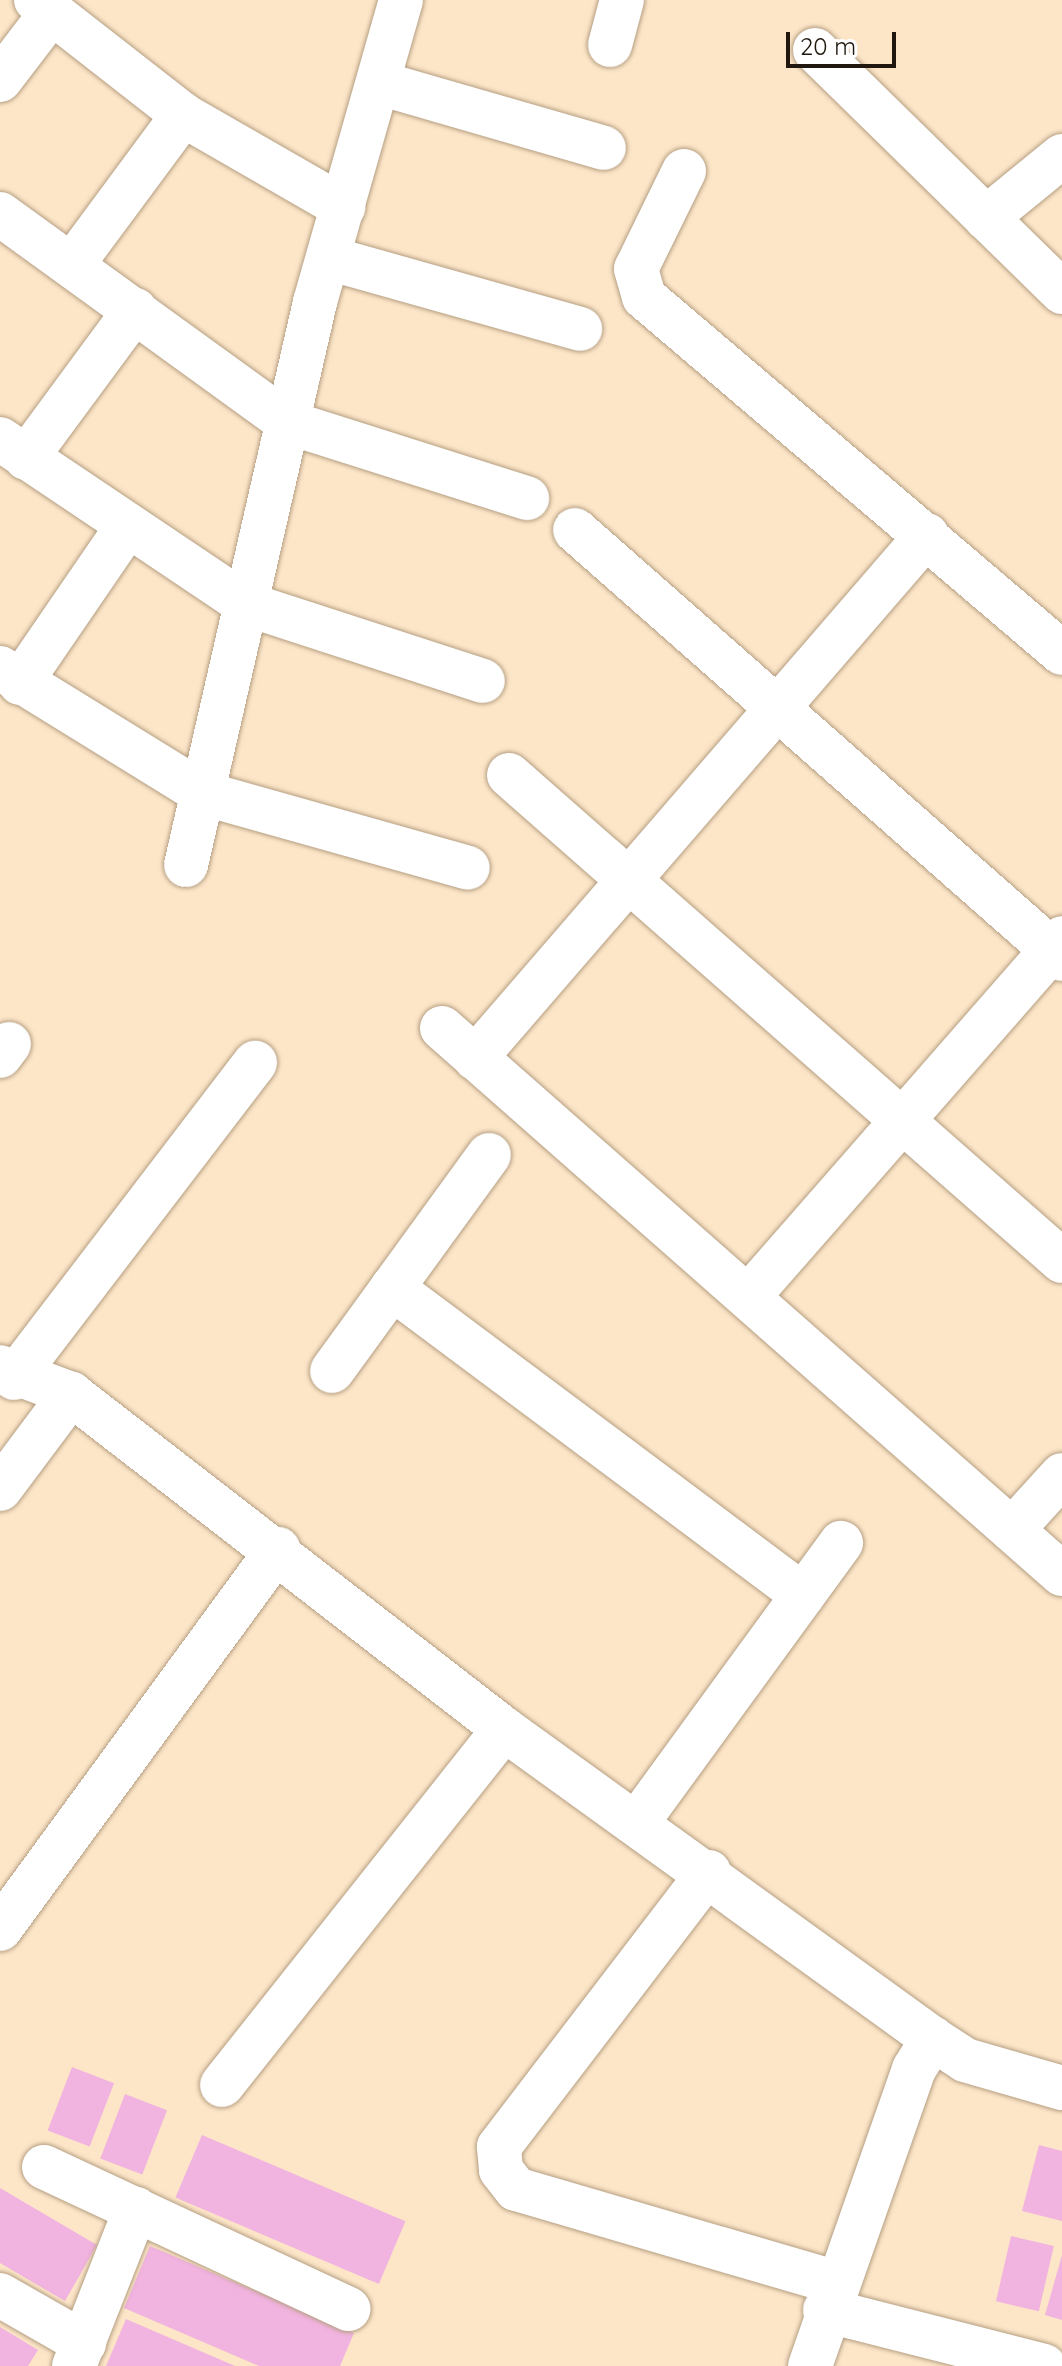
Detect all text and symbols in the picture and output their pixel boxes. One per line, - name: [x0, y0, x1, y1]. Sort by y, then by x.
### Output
- scale bar: [790, 16, 900, 66]
- text: 20 m: [800, 31, 856, 61]

